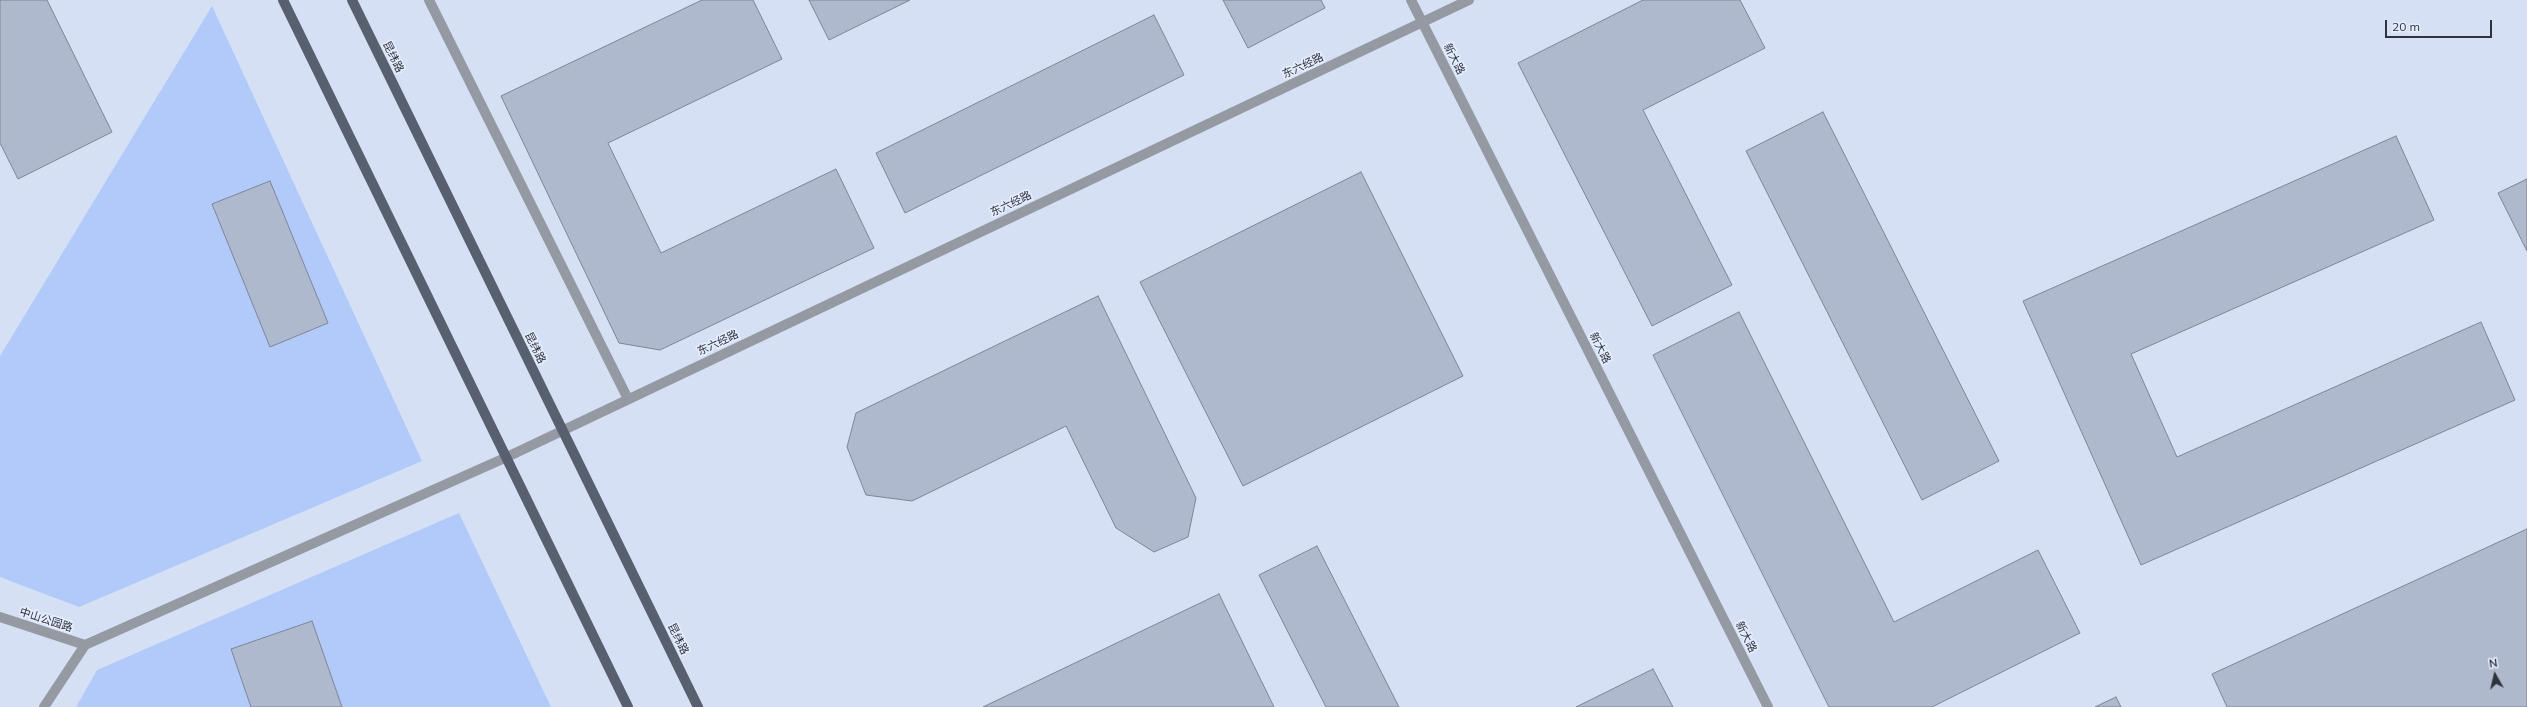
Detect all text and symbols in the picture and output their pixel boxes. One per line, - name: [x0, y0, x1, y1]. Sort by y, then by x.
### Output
- scale bar: [2387, 12, 2494, 38]
- text: 20 m: [2392, 19, 2420, 34]
- street label: 昆纬路: [380, 39, 406, 75]
- street label: 新大路: [1441, 41, 1467, 77]
- street label: 东六经路: [1280, 51, 1326, 81]
- street label: 东六经路: [988, 189, 1034, 219]
- street label: 东六经路: [695, 328, 741, 358]
- street label: 昆纬路: [522, 330, 548, 366]
- street label: 新大路: [1587, 330, 1613, 366]
- street label: 中山公园路: [18, 605, 74, 635]
- street label: 新大路: [1733, 619, 1759, 655]
- street label: 昆纬路: [665, 621, 691, 657]
- north arrow: [2475, 655, 2515, 695]
- text: N: [2488, 656, 2498, 671]

